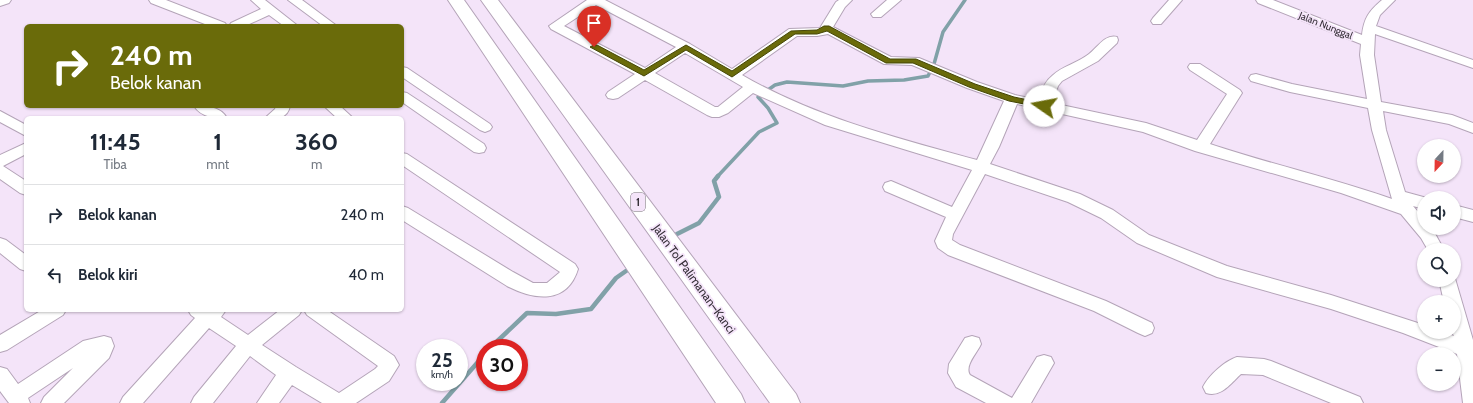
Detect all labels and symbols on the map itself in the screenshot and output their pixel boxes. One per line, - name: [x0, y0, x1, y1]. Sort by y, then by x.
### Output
- pin: [577, 6, 611, 47]
- street label: Jalan Nunggal: [1296, 8, 1355, 42]
- position arrow: [1023, 85, 1065, 127]
- north arrow: [1417, 139, 1461, 183]
- road number: 1: [631, 193, 645, 211]
- street label: Jalan Tol Palimanan–Kanci: [649, 220, 739, 336]
- speed limit sign: 30: [476, 339, 528, 391]

